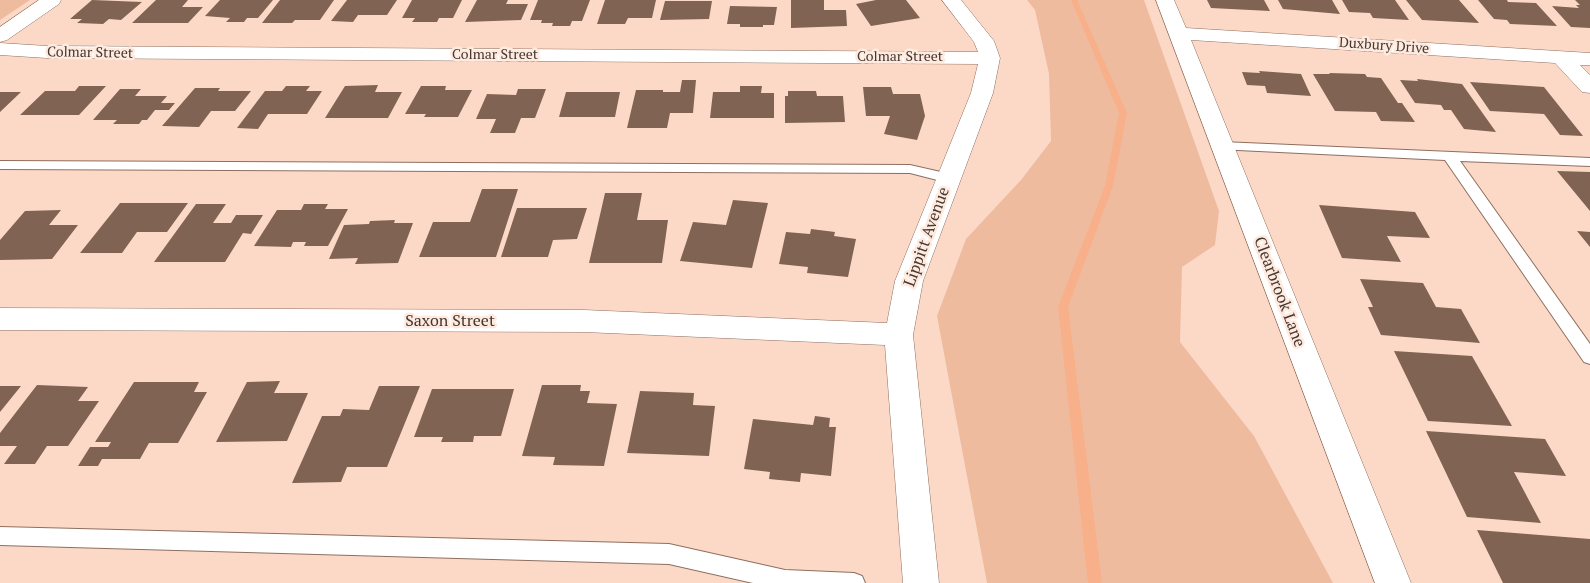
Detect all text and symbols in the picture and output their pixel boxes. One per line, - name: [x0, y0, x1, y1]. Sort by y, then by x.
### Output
- street label: Duxbury Drive: [1338, 34, 1430, 58]
- street label: Colmar Street: [47, 44, 133, 62]
- street label: Colmar Street: [452, 47, 538, 63]
- street label: Colmar Street: [857, 49, 943, 65]
- street label: Lippitt Avenue: [900, 185, 954, 289]
- street label: Clearbrook Lane: [1249, 234, 1309, 350]
- street label: Saxon Street: [405, 311, 495, 331]

